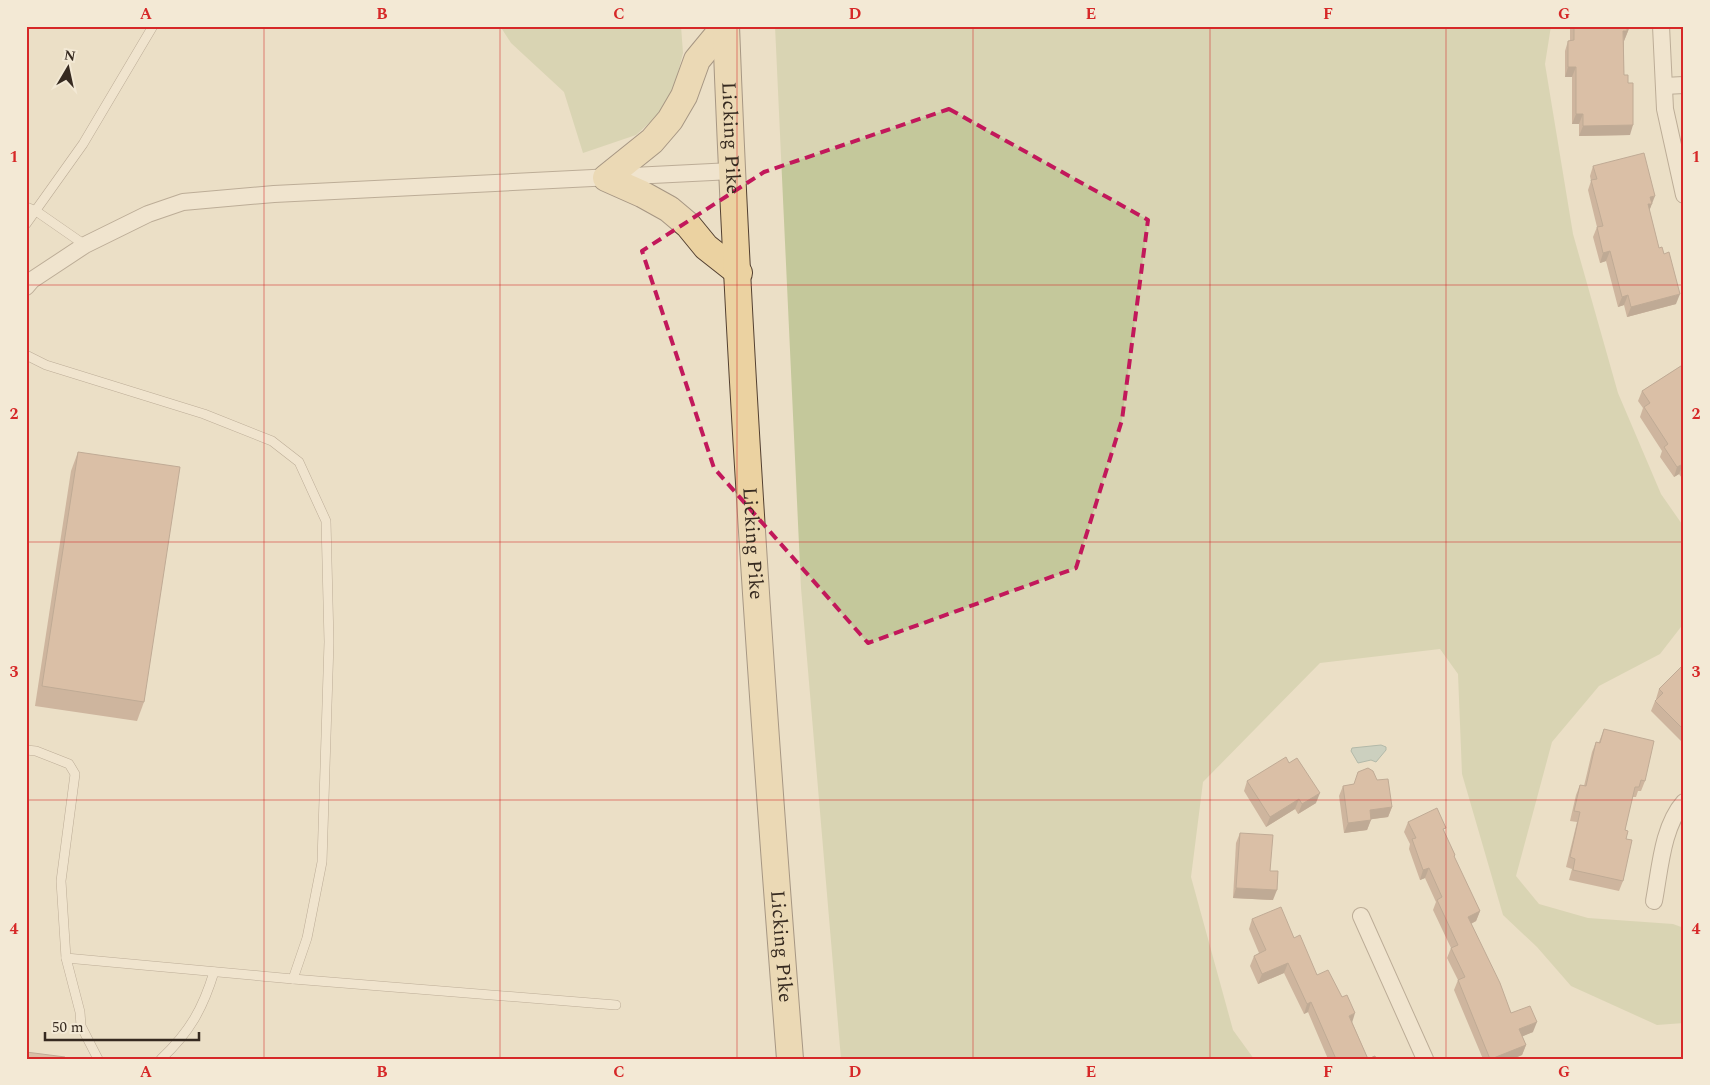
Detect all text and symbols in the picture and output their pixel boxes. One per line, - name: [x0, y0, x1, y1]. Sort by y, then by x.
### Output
- text: A: [140, 2, 153, 26]
- text: B: [376, 2, 388, 26]
- text: C: [613, 2, 625, 26]
- text: D: [849, 2, 862, 26]
- text: E: [1086, 2, 1096, 26]
- text: F: [1323, 2, 1333, 26]
- text: G: [1558, 2, 1570, 26]
- north arrow: [42, 42, 92, 92]
- text: N: [63, 44, 77, 67]
- street label: Licking Pike: [713, 81, 748, 195]
- text: 1: [10, 145, 18, 169]
- text: 1: [1692, 145, 1700, 169]
- text: 2: [10, 402, 19, 426]
- text: 2: [1692, 402, 1701, 426]
- street label: Licking Pike: [734, 486, 771, 600]
- text: 3: [10, 660, 19, 684]
- text: 3: [1692, 660, 1701, 684]
- street label: Licking Pike: [762, 889, 801, 1004]
- text: 4: [10, 917, 19, 941]
- text: 4: [1692, 917, 1701, 941]
- scale bar: [45, 1010, 199, 1042]
- text: 50 m: [52, 1016, 84, 1039]
- text: A: [140, 1060, 153, 1084]
- text: B: [376, 1060, 388, 1084]
- text: C: [613, 1060, 625, 1084]
- text: D: [849, 1060, 862, 1084]
- text: E: [1086, 1060, 1096, 1084]
- text: F: [1323, 1060, 1333, 1084]
- text: G: [1558, 1060, 1570, 1084]

